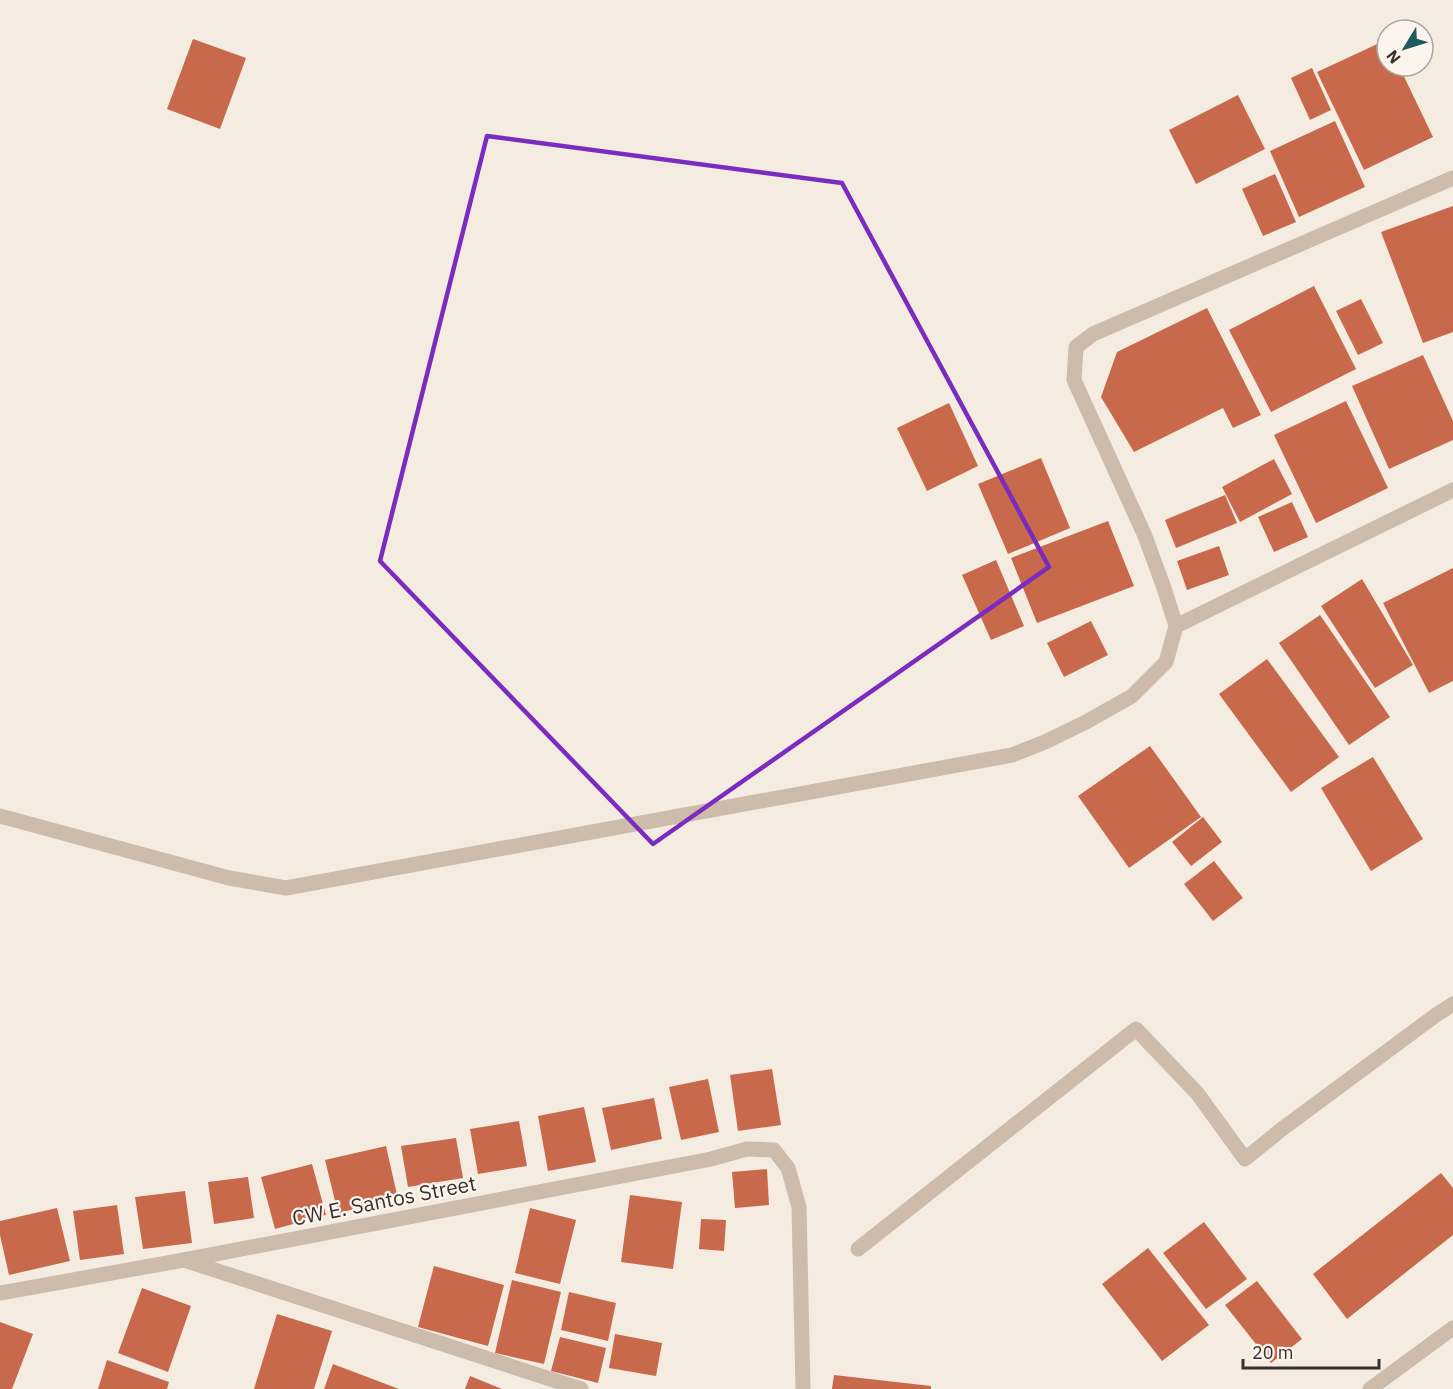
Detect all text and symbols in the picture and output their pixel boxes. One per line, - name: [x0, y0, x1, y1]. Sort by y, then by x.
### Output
- north arrow: [1375, 18, 1435, 78]
- text: N: [1382, 47, 1405, 68]
- street label: CW E. Santos Street: [290, 1168, 478, 1232]
- scale bar: [1243, 1332, 1380, 1370]
- text: 20 m: [1252, 1341, 1294, 1364]

